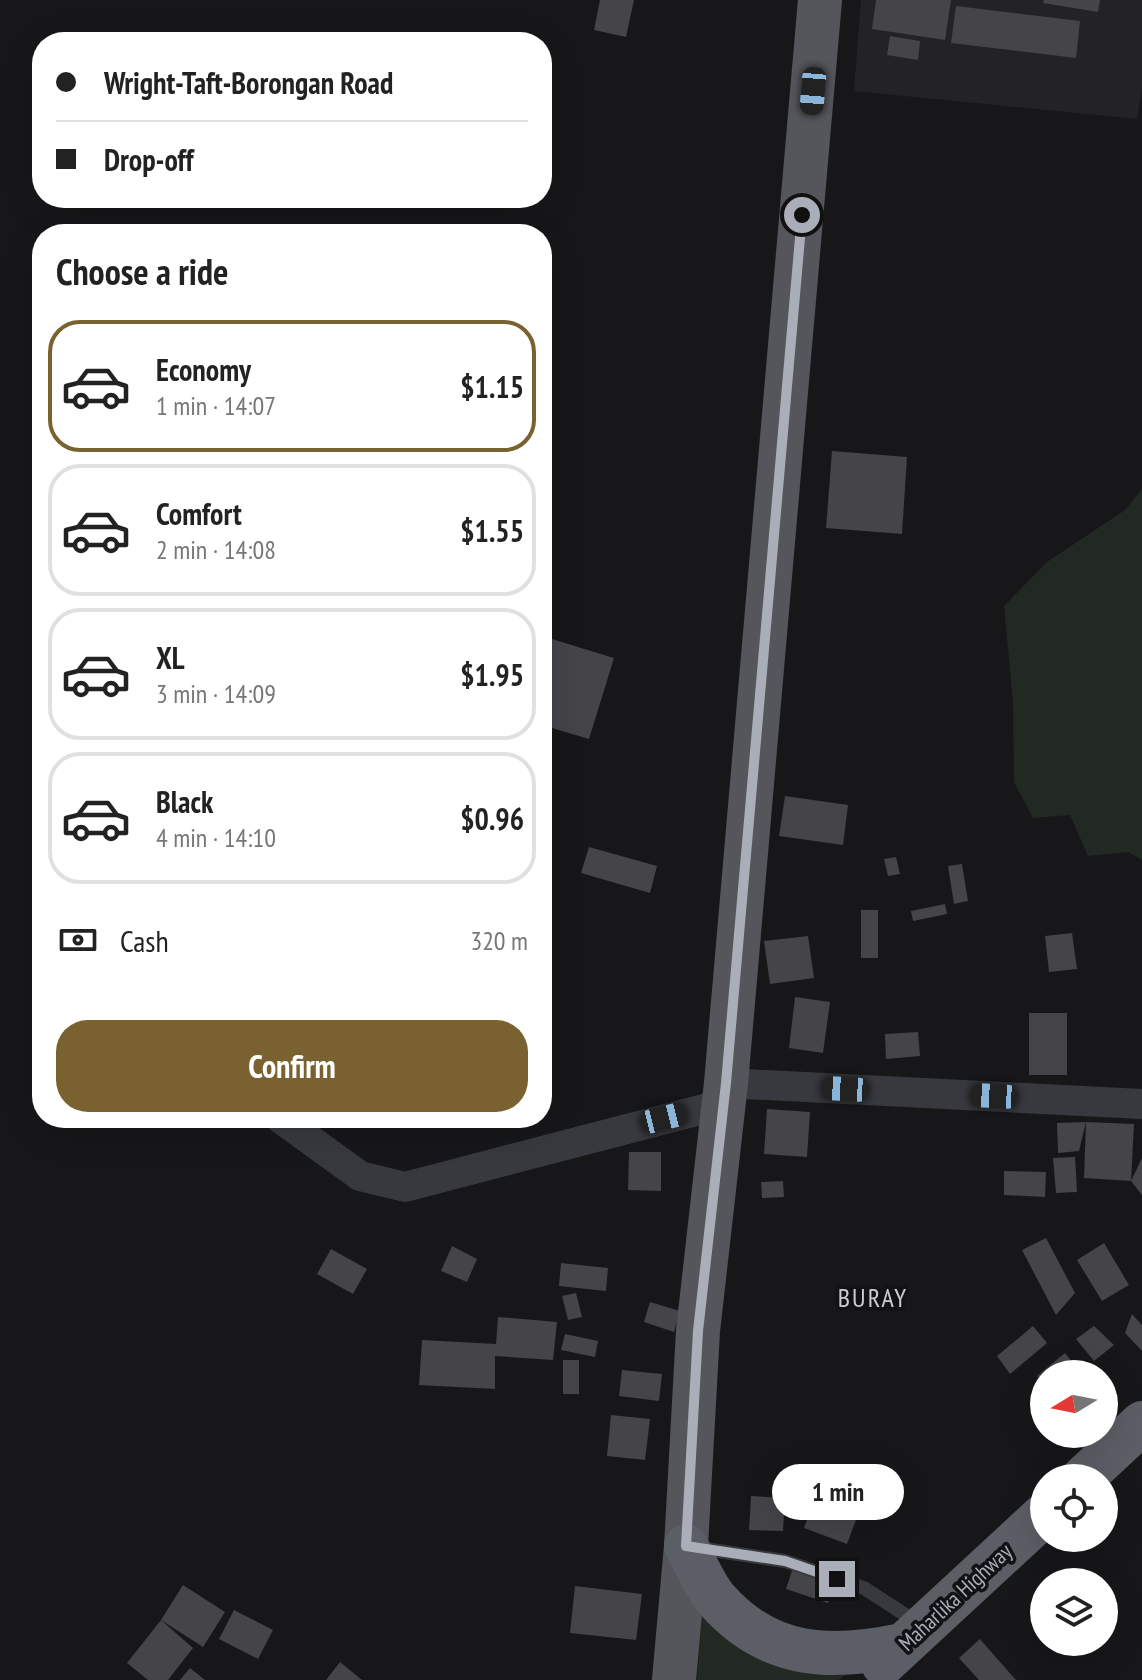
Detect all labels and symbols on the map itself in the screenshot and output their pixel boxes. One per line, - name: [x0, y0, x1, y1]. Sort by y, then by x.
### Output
- car: [799, 66, 827, 116]
- route start: [784, 197, 820, 233]
- car: [820, 1076, 870, 1102]
- car: [969, 1083, 1019, 1109]
- car: [638, 1101, 690, 1135]
- district label: BURAY: [838, 1281, 908, 1314]
- north arrow: [1030, 1360, 1118, 1448]
- callout: 1 min: [771, 1463, 903, 1519]
- street label: Maharlika Highway: [892, 1537, 1018, 1657]
- route end: [819, 1561, 855, 1597]

